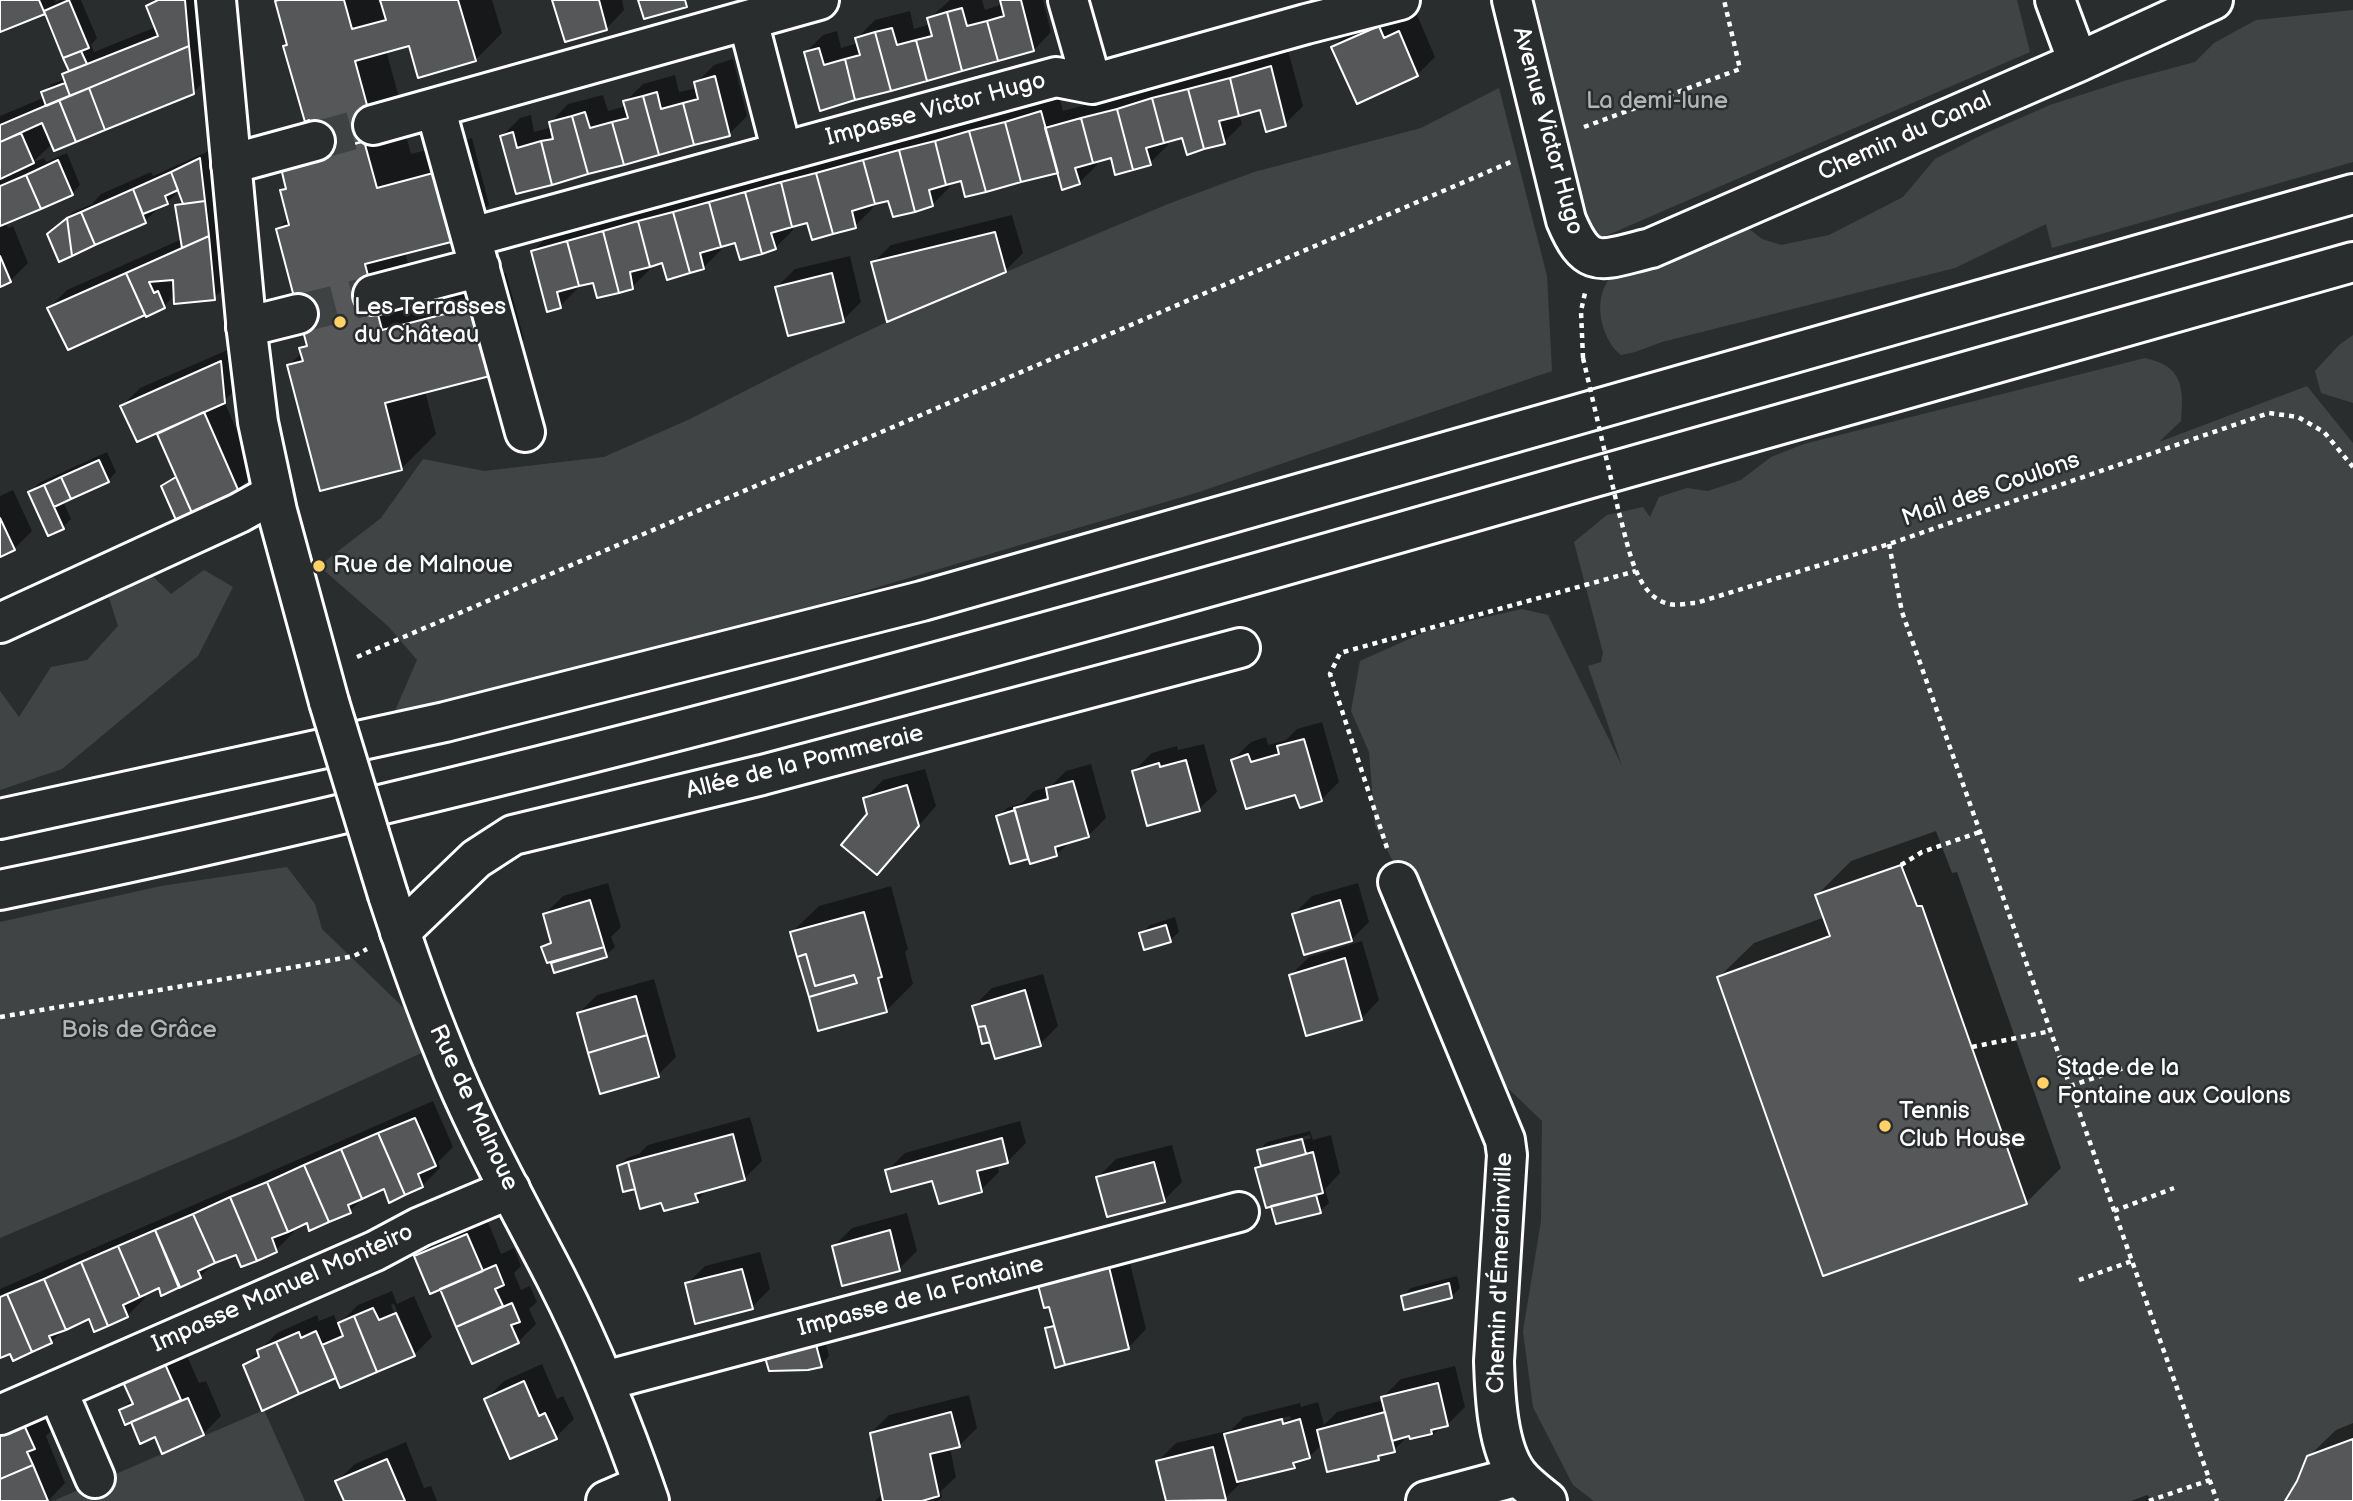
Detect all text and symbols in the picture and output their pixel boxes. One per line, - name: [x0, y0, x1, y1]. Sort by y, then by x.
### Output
- street label: Avenue Victor Hugo: [1505, 24, 1589, 238]
- street label: Impasse Victor Hugo: [823, 67, 1049, 153]
- street label: Chemin du Canal: [1814, 86, 1996, 188]
- park label: La demi-lune: [1586, 88, 1728, 116]
- place label: Les Terrasses du Château: [354, 294, 506, 350]
- marker: Les Terrasses du Château: [332, 314, 348, 330]
- street label: Mail des Coulons: [1898, 446, 2084, 534]
- place label: Rue de Malnoue: [333, 552, 513, 580]
- marker: Rue de Malnoue: [311, 558, 327, 574]
- street label: Allée de la Pommeraie: [683, 720, 927, 806]
- park label: Bois de Grâce: [61, 1017, 217, 1045]
- street label: Rue de Malnoue: [422, 1020, 524, 1196]
- place label: Stade de la Fontaine aux Coulons: [2057, 1055, 2291, 1111]
- marker: Stade de la Fontaine aux Coulons: [2035, 1075, 2051, 1091]
- place label: Tennis Club House: [1899, 1098, 2025, 1154]
- marker: Tennis Club House: [1877, 1118, 1893, 1134]
- street label: Chemin d'Émerainville: [1482, 1152, 1520, 1394]
- street label: Impasse Manuel Monteiro: [148, 1218, 418, 1360]
- street label: Impasse de la Fontaine: [795, 1250, 1047, 1344]

